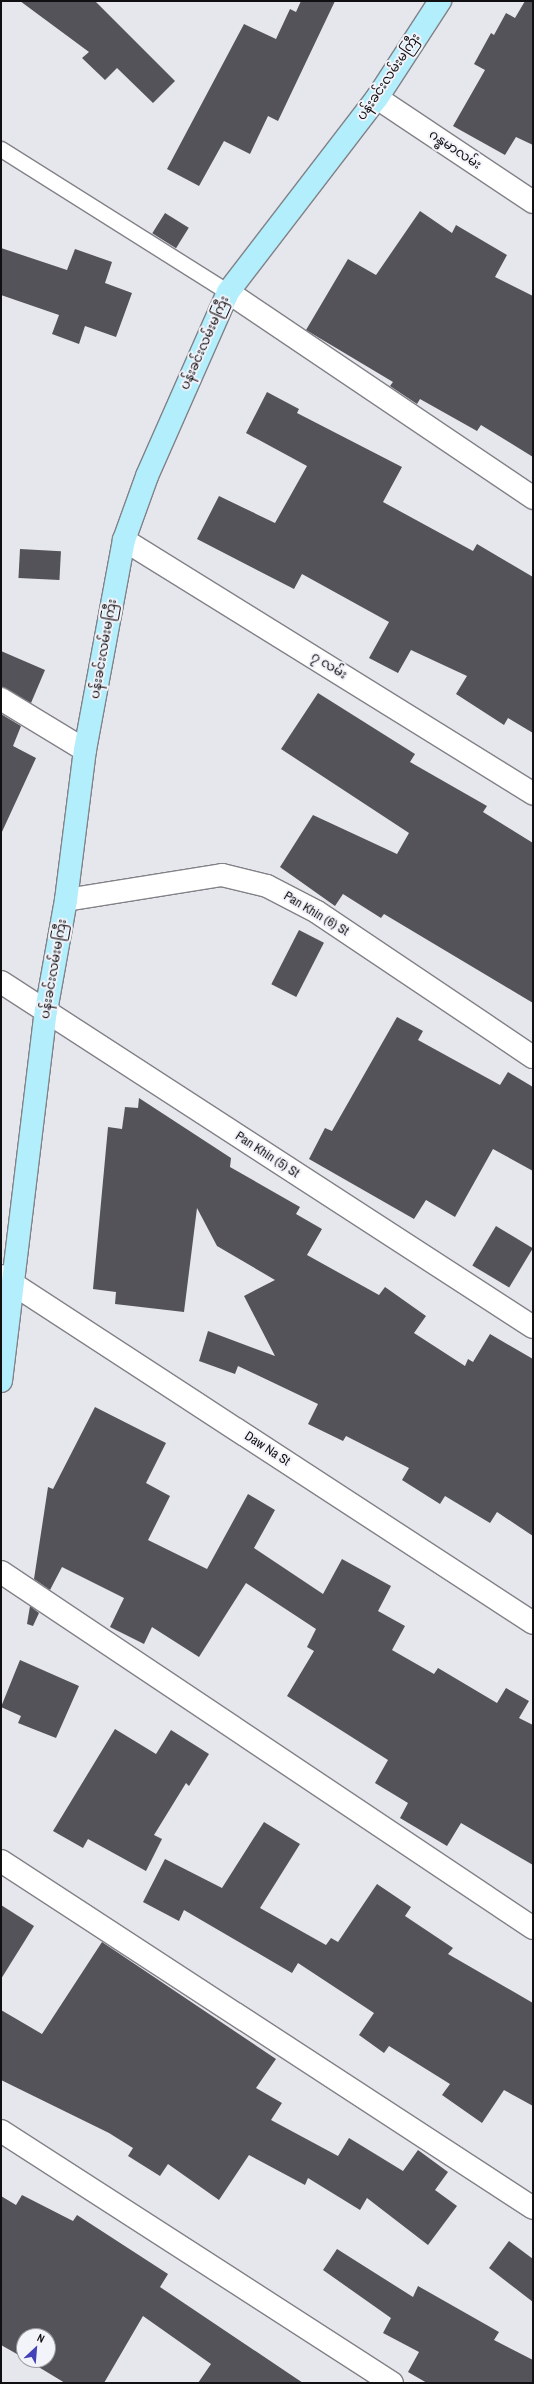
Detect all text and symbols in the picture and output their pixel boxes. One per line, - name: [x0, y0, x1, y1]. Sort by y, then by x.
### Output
- street label: ပန်းခင်းလမ်းမကြီး: [354, 31, 424, 123]
- street label: ဂန္ဓမာလမ်း: [426, 127, 484, 173]
- street label: ပန်းခင်းလမ်းမကြီး: [177, 294, 233, 392]
- street label: ပန်းခင်းလမ်းမကြီး: [88, 598, 120, 700]
- street label: ၇ လမ်း: [308, 649, 350, 683]
- street label: Pan Khin (6) St: [281, 889, 351, 939]
- street label: ပန်းခင်းလမ်းမကြီး: [38, 918, 70, 1020]
- street label: Pan Khin (5) St: [232, 1129, 302, 1181]
- street label: Daw Na St: [241, 1429, 293, 1469]
- north arrow: [16, 2328, 56, 2368]
- text: N: [35, 2330, 47, 2346]

